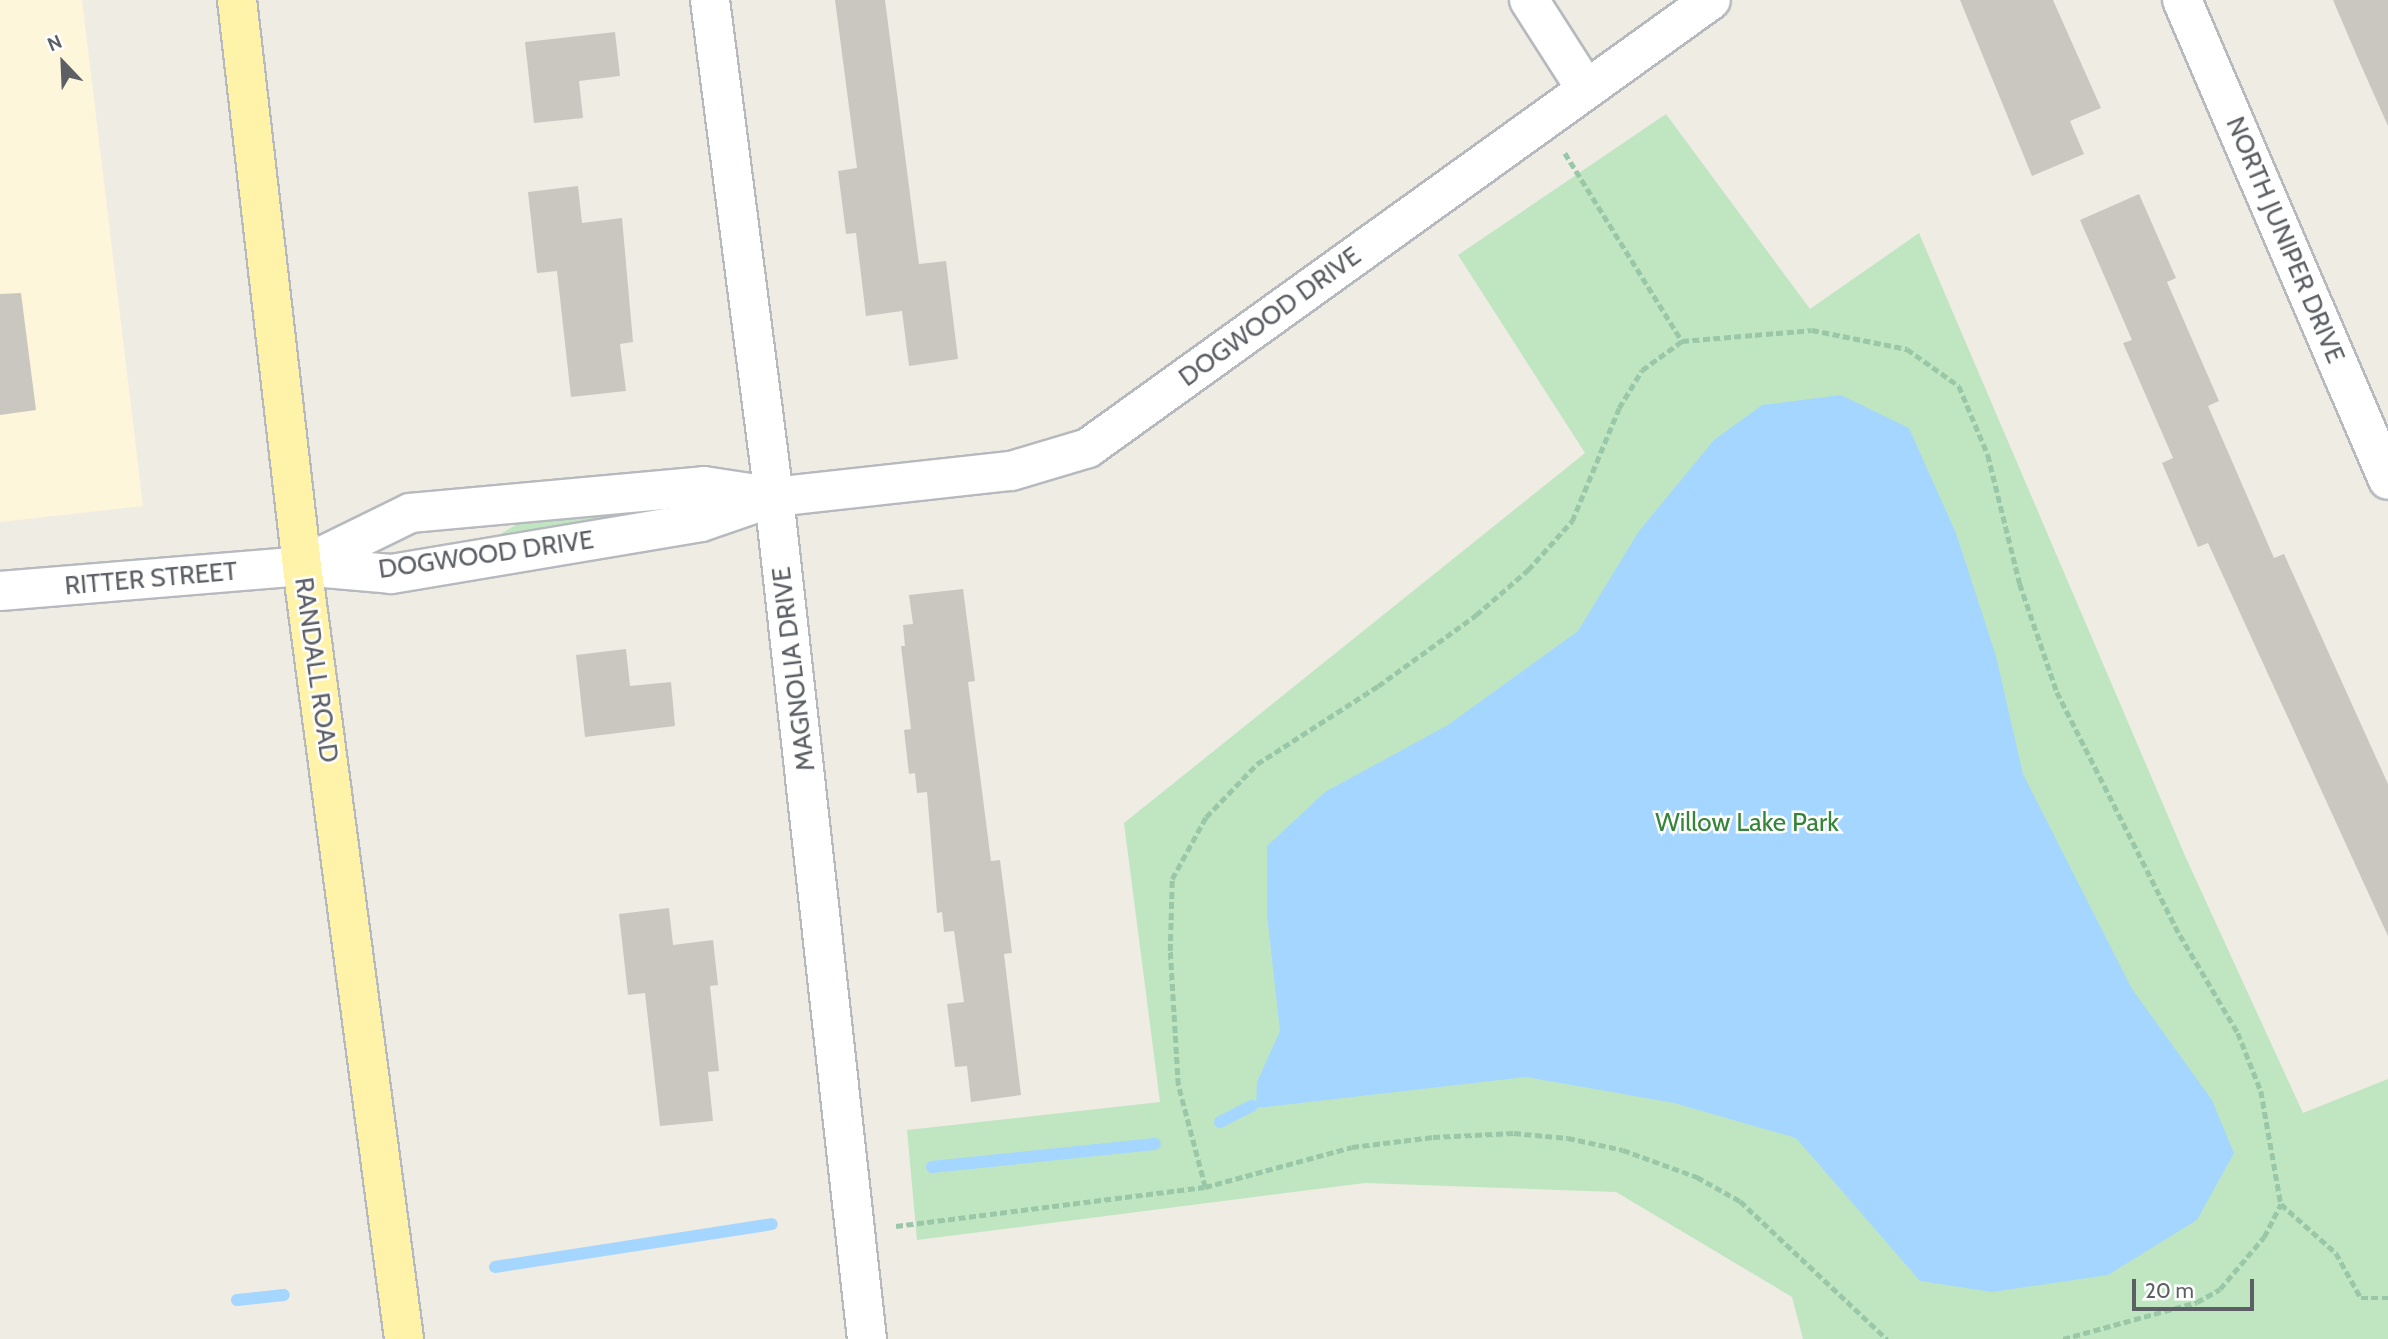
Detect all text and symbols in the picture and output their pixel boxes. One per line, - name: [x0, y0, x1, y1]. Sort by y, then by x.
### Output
- north arrow: [28, 28, 98, 98]
- text: N: [44, 30, 65, 56]
- street label: NORTH JUNIPER DRIVE: [2219, 112, 2351, 368]
- street label: DOGWOOD DRIVE: [1173, 241, 1367, 393]
- street label: DOGWOOD DRIVE: [376, 524, 596, 586]
- street label: RITTER STREET: [63, 556, 239, 602]
- street label: MAGNOLIA DRIVE: [766, 565, 822, 773]
- street label: RANDALL ROAD: [288, 575, 344, 765]
- park label: Willow Lake Park: [1655, 807, 1839, 839]
- scale bar: [2136, 1266, 2258, 1310]
- text: 20 m: [2145, 1278, 2194, 1303]

